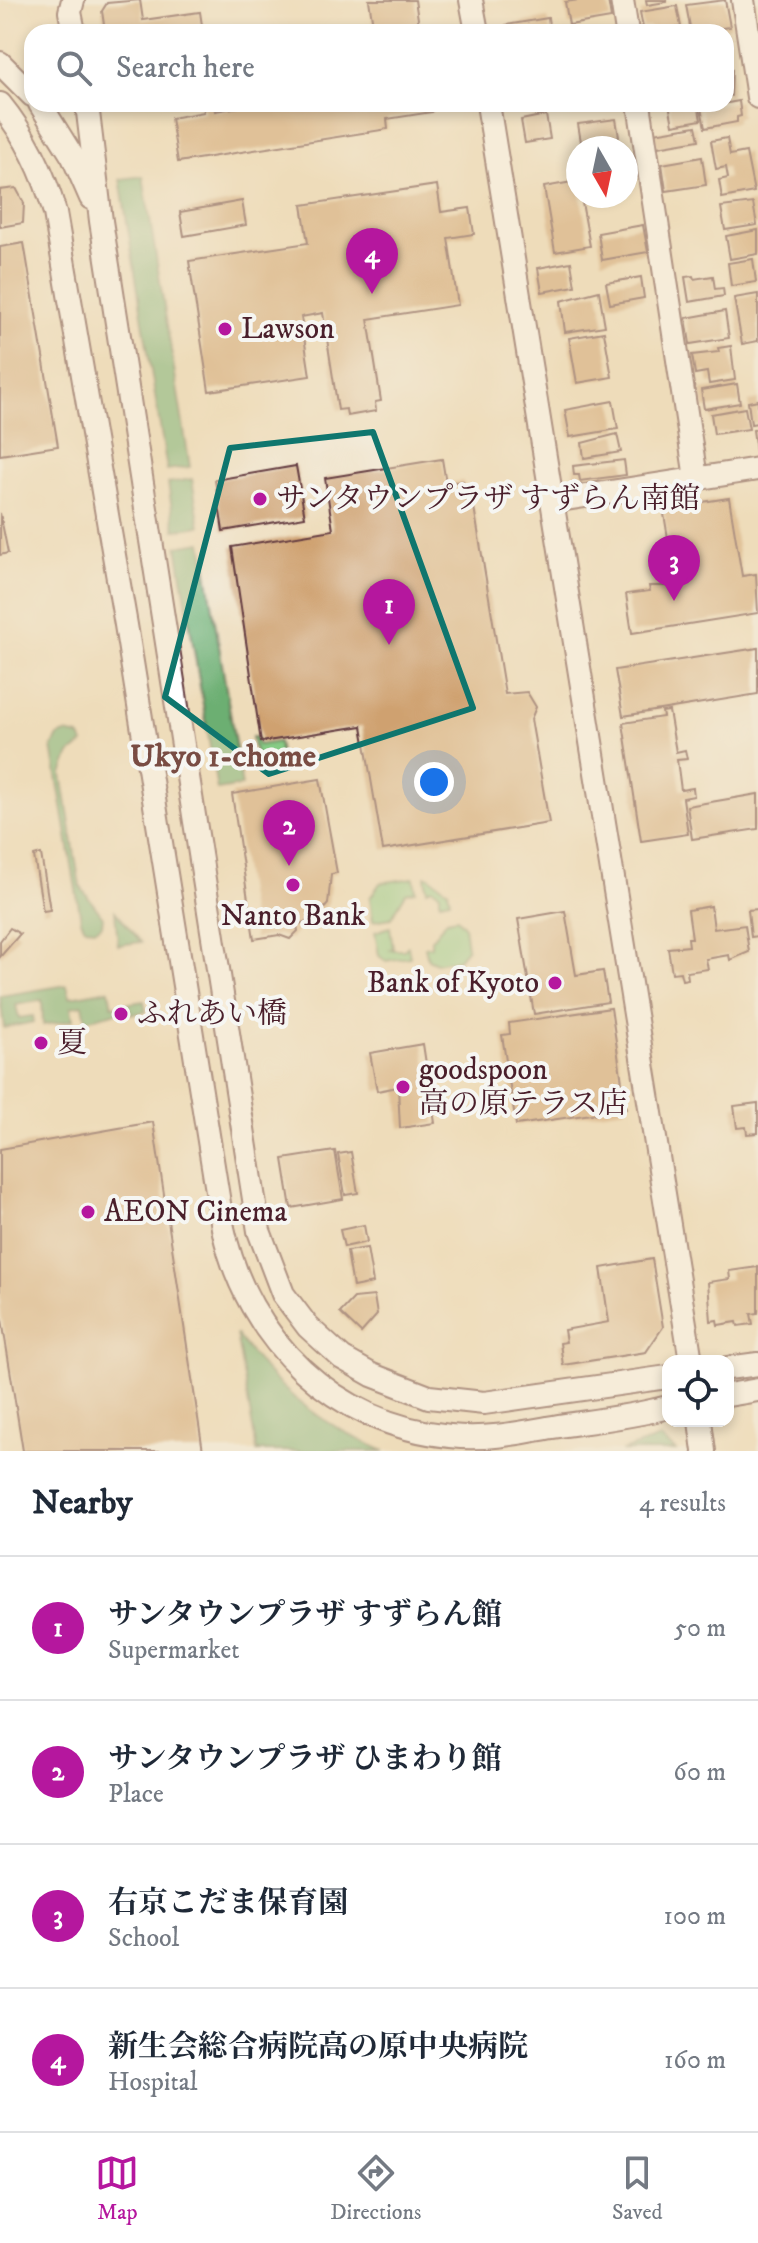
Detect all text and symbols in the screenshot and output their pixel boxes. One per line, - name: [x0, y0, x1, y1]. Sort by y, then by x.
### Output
- search box: [24, 24, 734, 112]
- icon: search: [52, 46, 96, 90]
- text: Search here: [116, 50, 255, 87]
- north arrow: [566, 136, 638, 208]
- pin: 4: [346, 228, 398, 294]
- place label: Lawson: [241, 311, 335, 348]
- marker: Lawson: [216, 320, 234, 338]
- place label: サンタウンプラザ すずらん南館: [276, 481, 700, 518]
- marker: サンタウンプラザ すずらん南館: [251, 490, 269, 508]
- pin: 3: [648, 535, 700, 601]
- pin: 1: [363, 579, 415, 645]
- district label: Ukyo 1-chome: [130, 737, 316, 777]
- your location: [414, 762, 454, 802]
- pin: 2: [263, 800, 315, 866]
- marker: Nanto Bank: [284, 876, 302, 894]
- place label: Nanto Bank: [220, 898, 366, 935]
- place label: Bank of Kyoto: [367, 965, 539, 1002]
- marker: Bank of Kyoto: [546, 974, 564, 992]
- place label: ふれあい橋: [137, 996, 287, 1033]
- marker: ふれあい橋: [112, 1005, 130, 1023]
- place label: 夏: [57, 1025, 87, 1062]
- marker: 夏: [32, 1034, 50, 1052]
- place label: goodspoon 高の原テラス店: [419, 1052, 628, 1123]
- marker: goodspoon 高の原テラス店: [394, 1078, 412, 1096]
- place label: AEON Cinema: [104, 1194, 287, 1231]
- marker: AEON Cinema: [79, 1203, 97, 1221]
- map controls: [662, 1355, 734, 1427]
- button: locate: [662, 1355, 734, 1427]
- text: Nearby: [32, 1482, 133, 1524]
- text: 4 results: [639, 1487, 726, 1520]
- text: サンタウンプラザ すずらん館: [108, 1597, 502, 1634]
- text: 1: [53, 1612, 63, 1645]
- text: 50 m: [674, 1612, 726, 1645]
- text: Supermarket: [108, 1634, 240, 1667]
- text: サンタウンプラザ ひまわり館: [108, 1741, 502, 1778]
- text: 2: [52, 1756, 64, 1789]
- text: 60 m: [673, 1756, 726, 1789]
- text: Place: [108, 1778, 164, 1811]
- text: 右京こだま保育園: [108, 1885, 348, 1922]
- text: 3: [53, 1900, 63, 1933]
- text: 100 m: [663, 1900, 726, 1933]
- text: School: [108, 1922, 179, 1955]
- text: 新生会総合病院高の原中央病院: [108, 2029, 528, 2066]
- text: 4: [51, 2044, 65, 2077]
- text: 160 m: [664, 2044, 726, 2077]
- text: Hospital: [108, 2066, 198, 2099]
- tab: Map: [95, 2151, 139, 2226]
- tab: Directions: [330, 2151, 421, 2226]
- tab: Saved: [612, 2151, 663, 2226]

